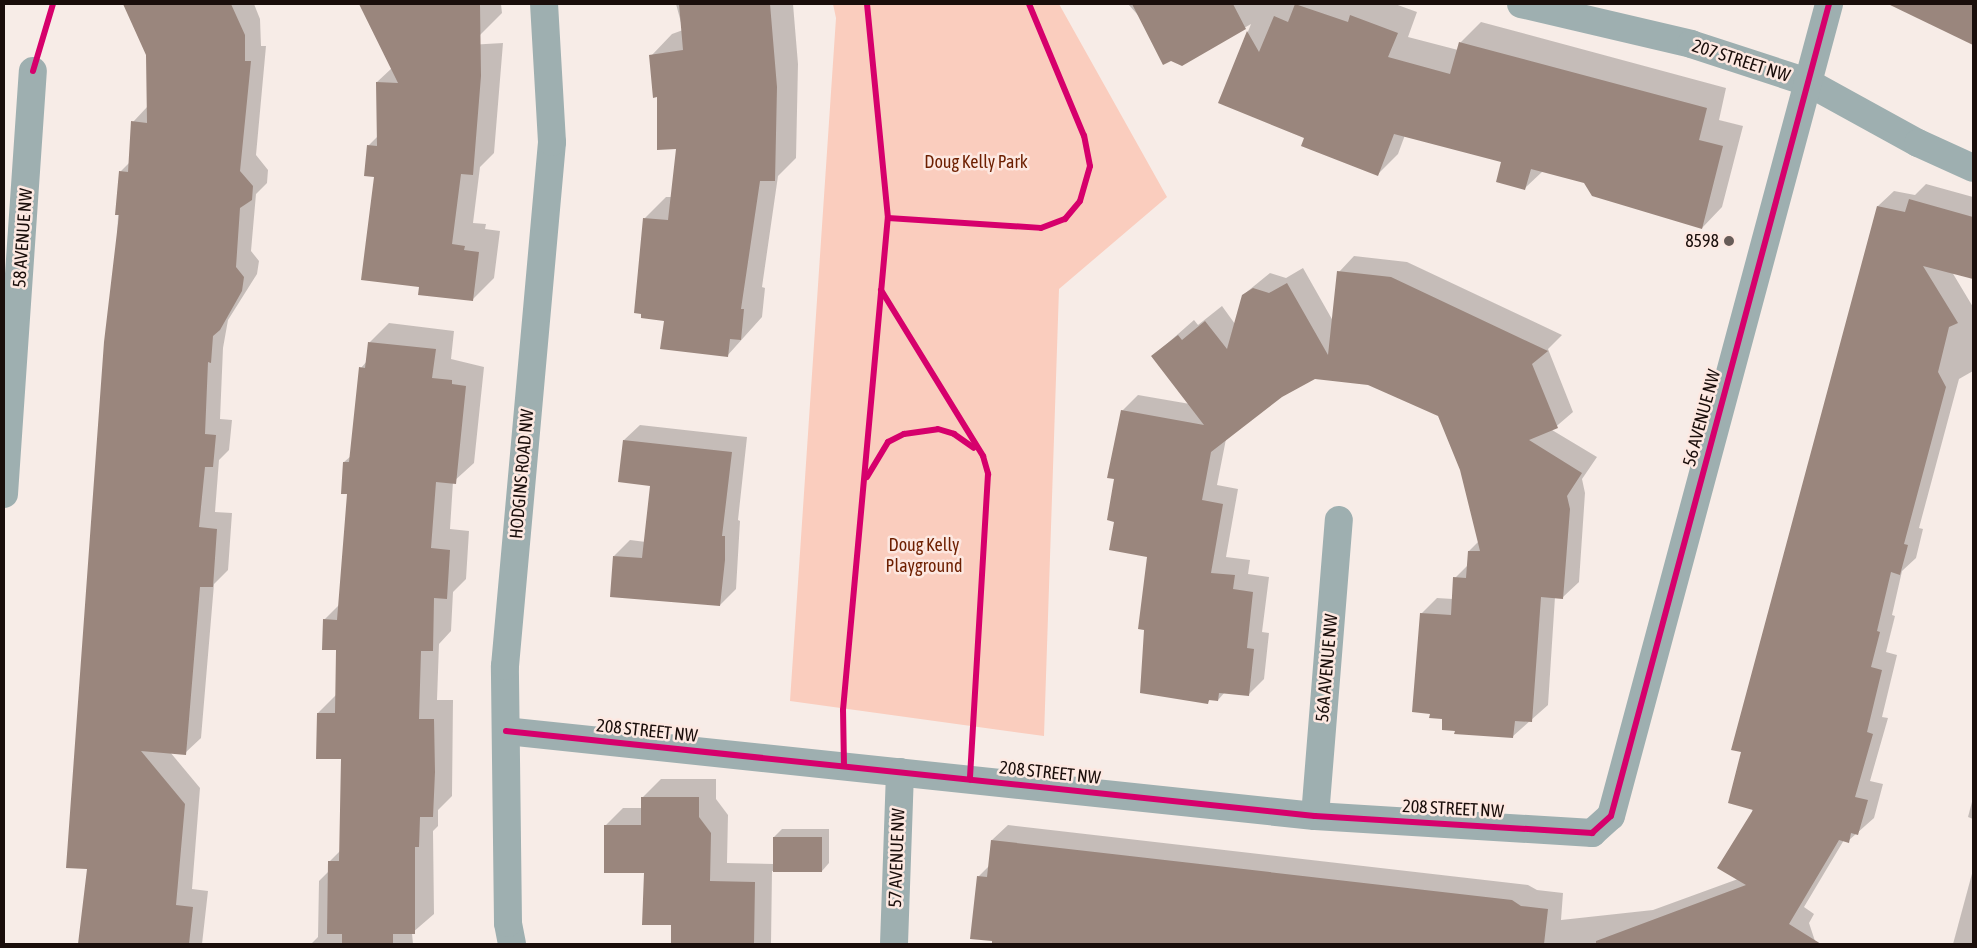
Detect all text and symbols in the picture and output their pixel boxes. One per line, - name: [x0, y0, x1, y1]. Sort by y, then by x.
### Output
- street label: 207 STREET NW: [1689, 35, 1793, 87]
- park label: Doug Kelly Park: [924, 151, 1028, 173]
- street label: 58 AVENUE NW: [9, 188, 37, 288]
- place label: 8598: [1685, 230, 1719, 252]
- marker: 8598: [1723, 235, 1735, 247]
- street label: 56 AVENUE NW: [1679, 367, 1725, 469]
- street label: HODGINS ROAD NW: [506, 408, 538, 540]
- park label: Doug Kelly Playground: [886, 535, 962, 578]
- street label: 56A AVENUE NW: [1312, 613, 1342, 723]
- street label: 208 STREET NW: [595, 715, 699, 747]
- street label: 208 STREET NW: [998, 757, 1102, 789]
- street label: 208 STREET NW: [1402, 796, 1504, 822]
- street label: 57 AVENUE NW: [884, 808, 910, 908]

